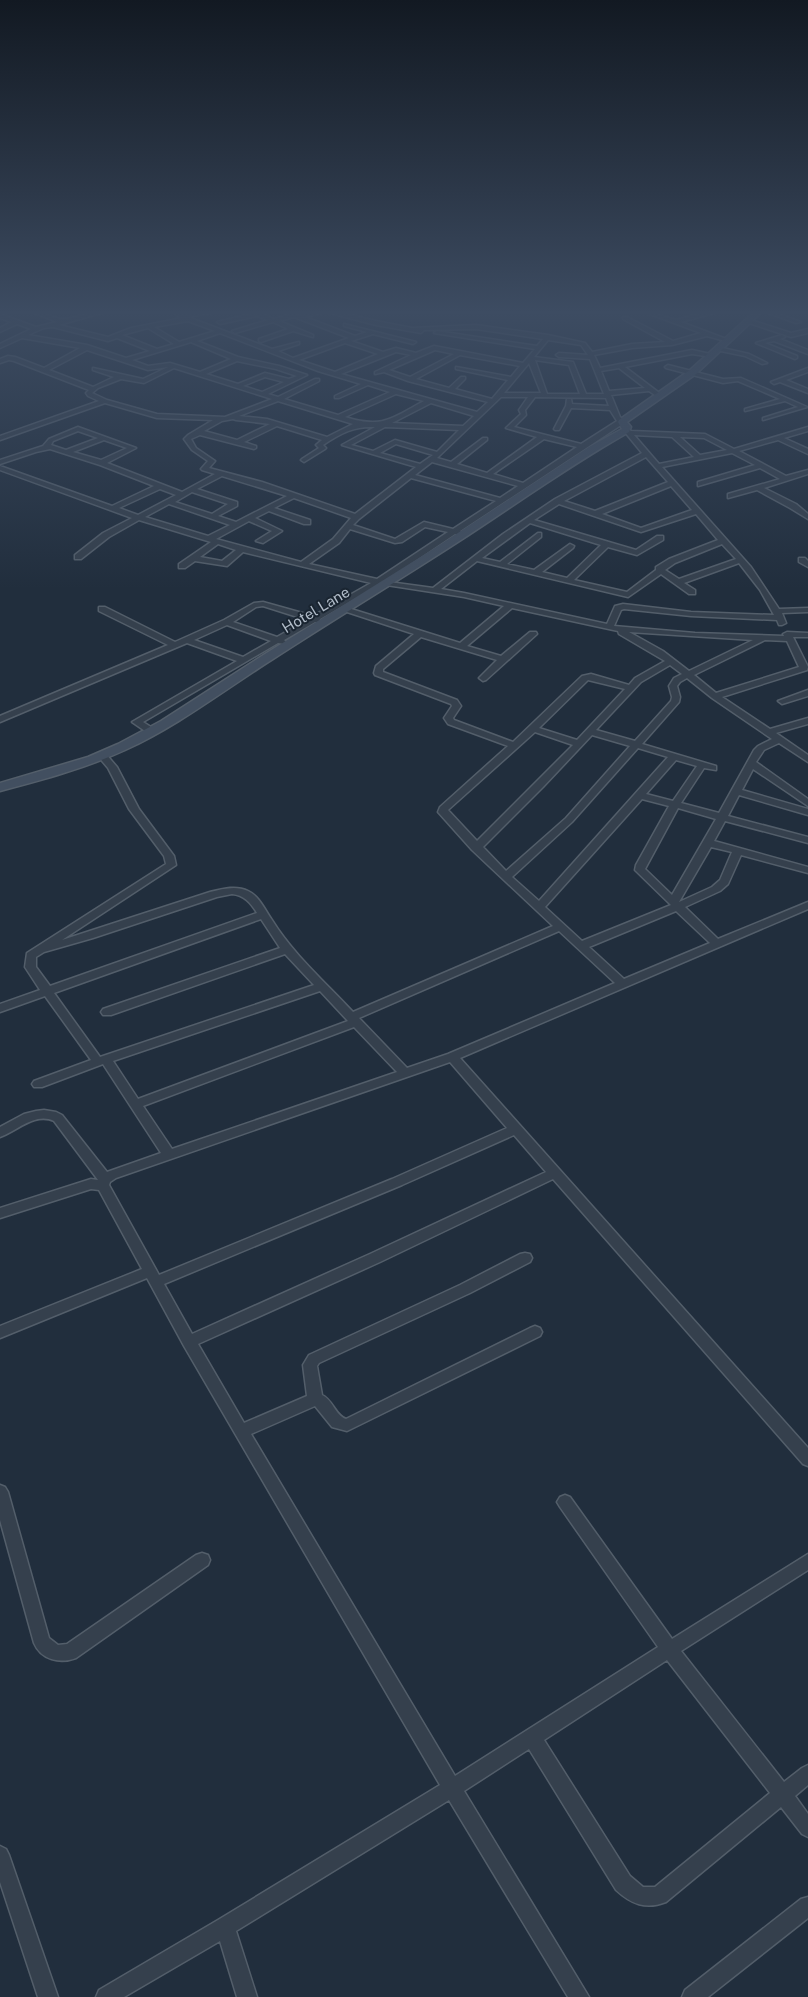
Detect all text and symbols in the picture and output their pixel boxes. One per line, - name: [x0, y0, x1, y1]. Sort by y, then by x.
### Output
- street label: Hotel Lane: [279, 583, 353, 636]

